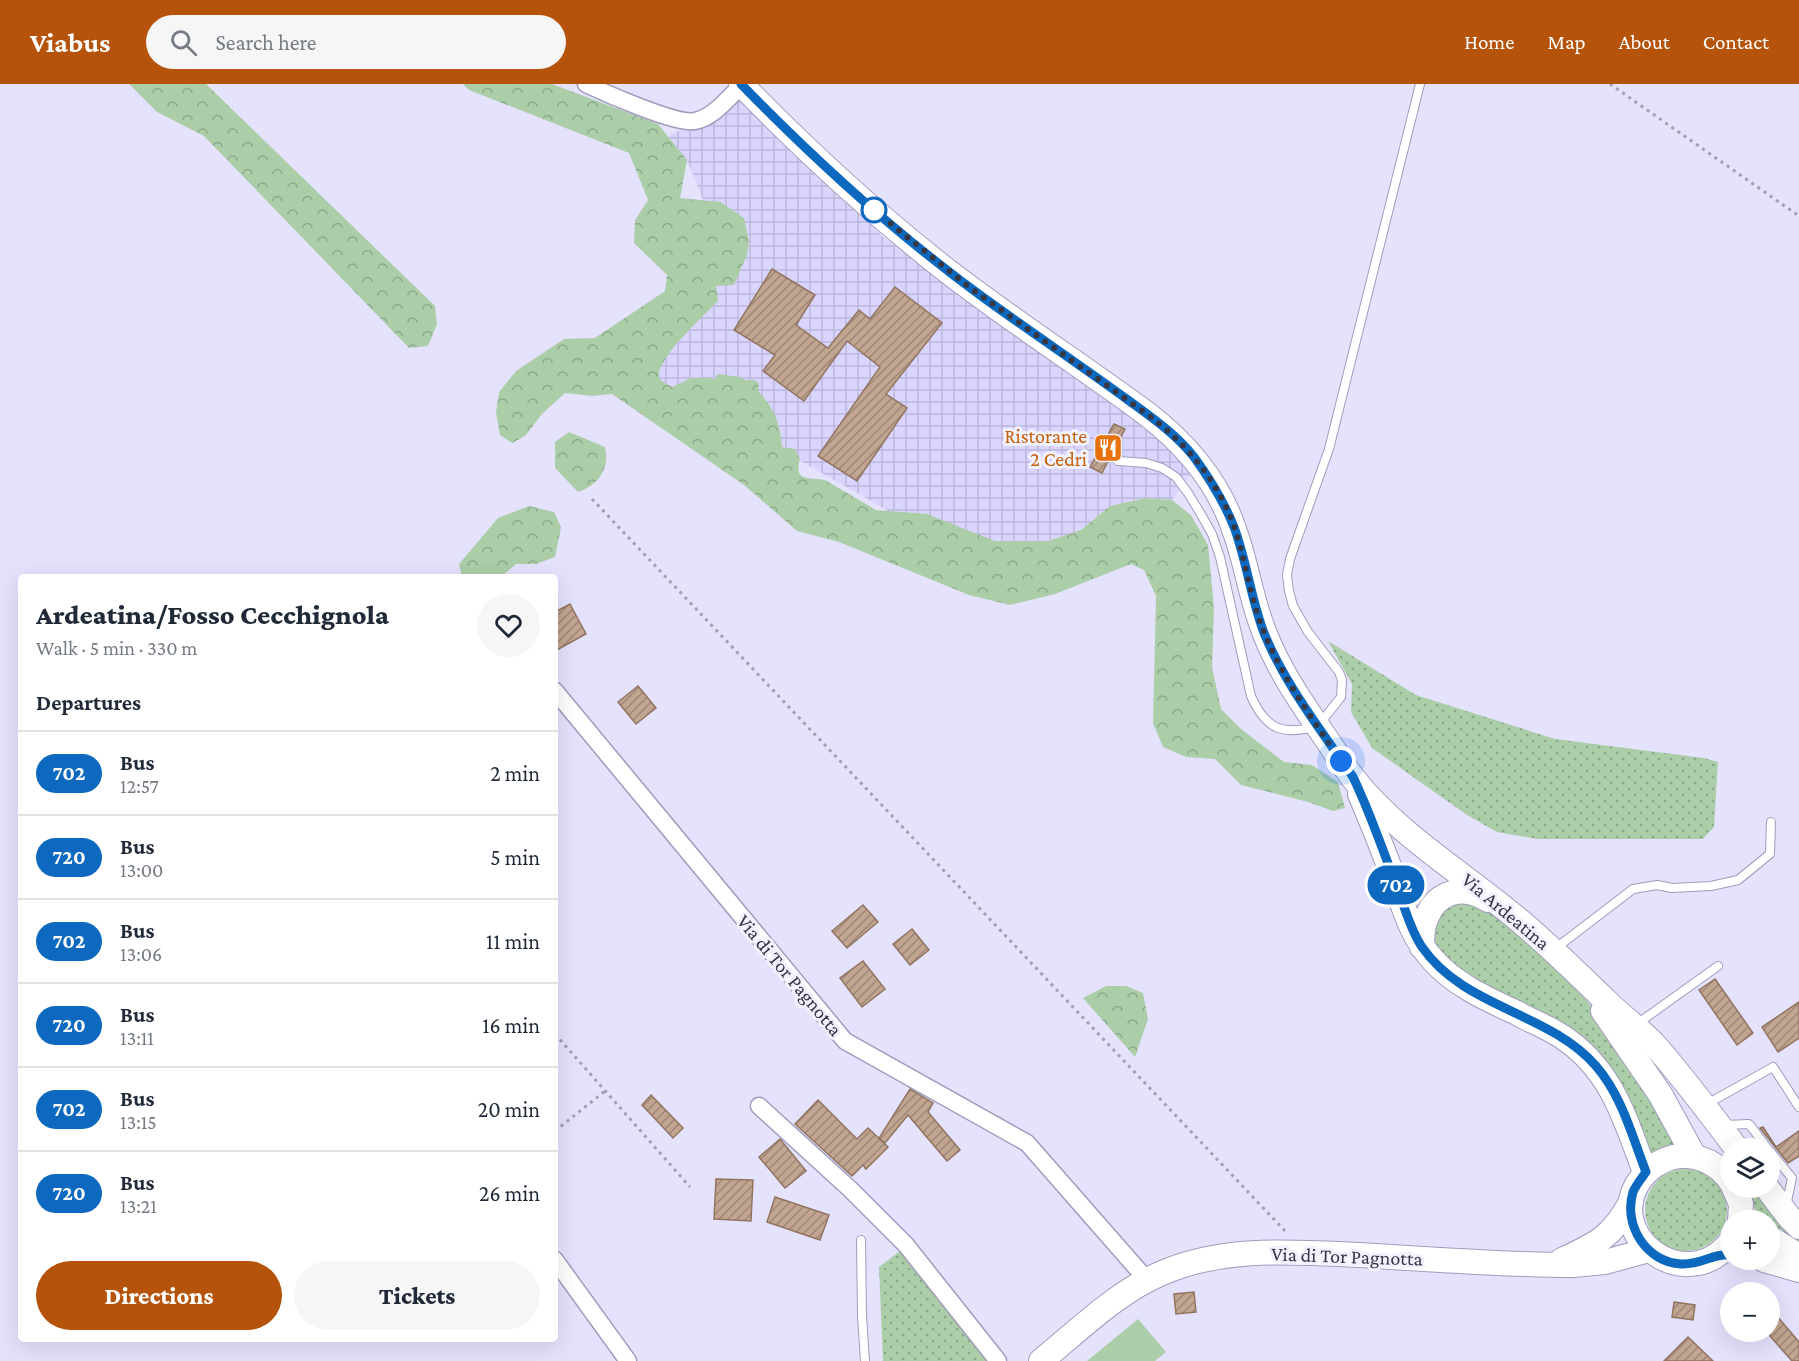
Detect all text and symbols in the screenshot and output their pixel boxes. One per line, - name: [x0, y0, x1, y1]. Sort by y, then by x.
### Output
- search box: [146, 15, 566, 69]
- icon: search: [167, 26, 200, 59]
- text: Viabus: [30, 27, 110, 58]
- text: Search here: [215, 30, 316, 55]
- text: Home: [1464, 30, 1514, 54]
- text: Map: [1547, 30, 1586, 54]
- text: About: [1619, 30, 1670, 54]
- text: Contact: [1703, 30, 1769, 54]
- unlabelled marker: [861, 197, 887, 223]
- place label: Ristorante 2 Cedri: [1004, 425, 1087, 470]
- restaurant icon: Ristorante 2 Cedri: [1092, 432, 1124, 464]
- button: heart: [477, 594, 540, 657]
- text: Ardeatina/Fosso Cecchignola: [36, 599, 389, 630]
- text: Walk · 5 min · 330 m: [36, 637, 197, 659]
- text: Departures: [36, 690, 141, 715]
- your location: [1326, 746, 1356, 776]
- text: Bus: [120, 750, 154, 775]
- text: 702: [52, 761, 86, 785]
- text: 2 min: [490, 761, 540, 786]
- text: 12:57: [120, 775, 159, 797]
- text: Bus: [120, 834, 154, 859]
- text: 720: [52, 845, 86, 869]
- text: 5 min: [490, 845, 540, 870]
- text: 13:00: [120, 859, 163, 881]
- line badge: 702: [1362, 866, 1430, 904]
- street label: Via Ardeatina: [1458, 868, 1554, 954]
- text: 702: [1379, 873, 1413, 897]
- street label: Via di Tor Pagnotta: [732, 910, 847, 1041]
- text: Bus: [120, 918, 154, 943]
- text: 702: [52, 929, 86, 953]
- text: 11 min: [486, 929, 540, 954]
- text: 13:06: [120, 943, 162, 965]
- text: Bus: [120, 1002, 154, 1027]
- text: 720: [52, 1013, 86, 1037]
- text: 16 min: [482, 1013, 540, 1038]
- text: 13:11: [120, 1027, 154, 1049]
- text: Bus: [120, 1086, 154, 1111]
- text: 702: [52, 1097, 86, 1121]
- text: 20 min: [478, 1097, 540, 1122]
- text: 13:15: [120, 1111, 157, 1133]
- map controls: [1720, 1138, 1780, 1342]
- button: layers: [1720, 1138, 1780, 1198]
- text: Bus: [120, 1170, 154, 1195]
- text: 720: [52, 1181, 86, 1205]
- text: 26 min: [479, 1181, 540, 1206]
- text: 13:21: [120, 1195, 157, 1217]
- button: +: [1720, 1210, 1780, 1270]
- street label: Via di Tor Pagnotta: [1271, 1242, 1423, 1271]
- button: Directions: [36, 1261, 282, 1330]
- button: Tickets: [294, 1261, 540, 1330]
- button: −: [1720, 1282, 1780, 1342]

